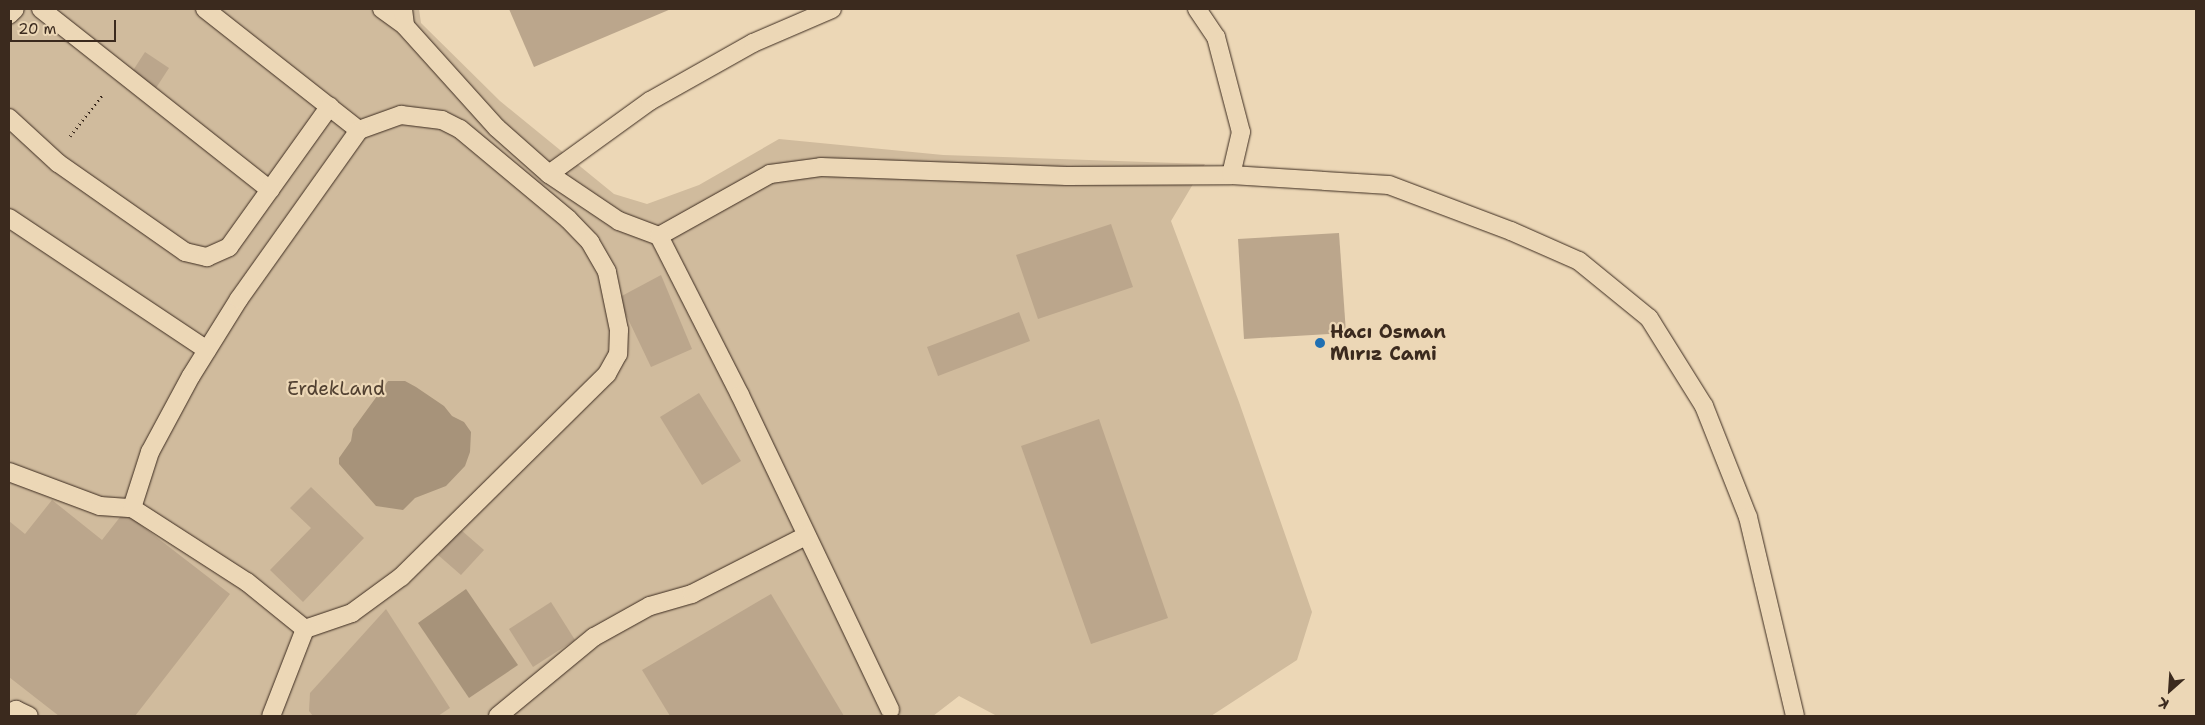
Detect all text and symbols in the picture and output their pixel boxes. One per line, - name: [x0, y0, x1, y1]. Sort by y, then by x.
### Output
- scale bar: [12, 10, 119, 42]
- text: 20 m: [18, 19, 57, 39]
- place label: Hacı Osman Mırız Cami: [1330, 321, 1446, 365]
- marker: Hacı Osman Mırız Cami: [1314, 337, 1326, 349]
- park label: ErdekLand: [287, 378, 385, 400]
- north arrow: [2145, 665, 2195, 715]
- text: K: [2155, 693, 2172, 714]

